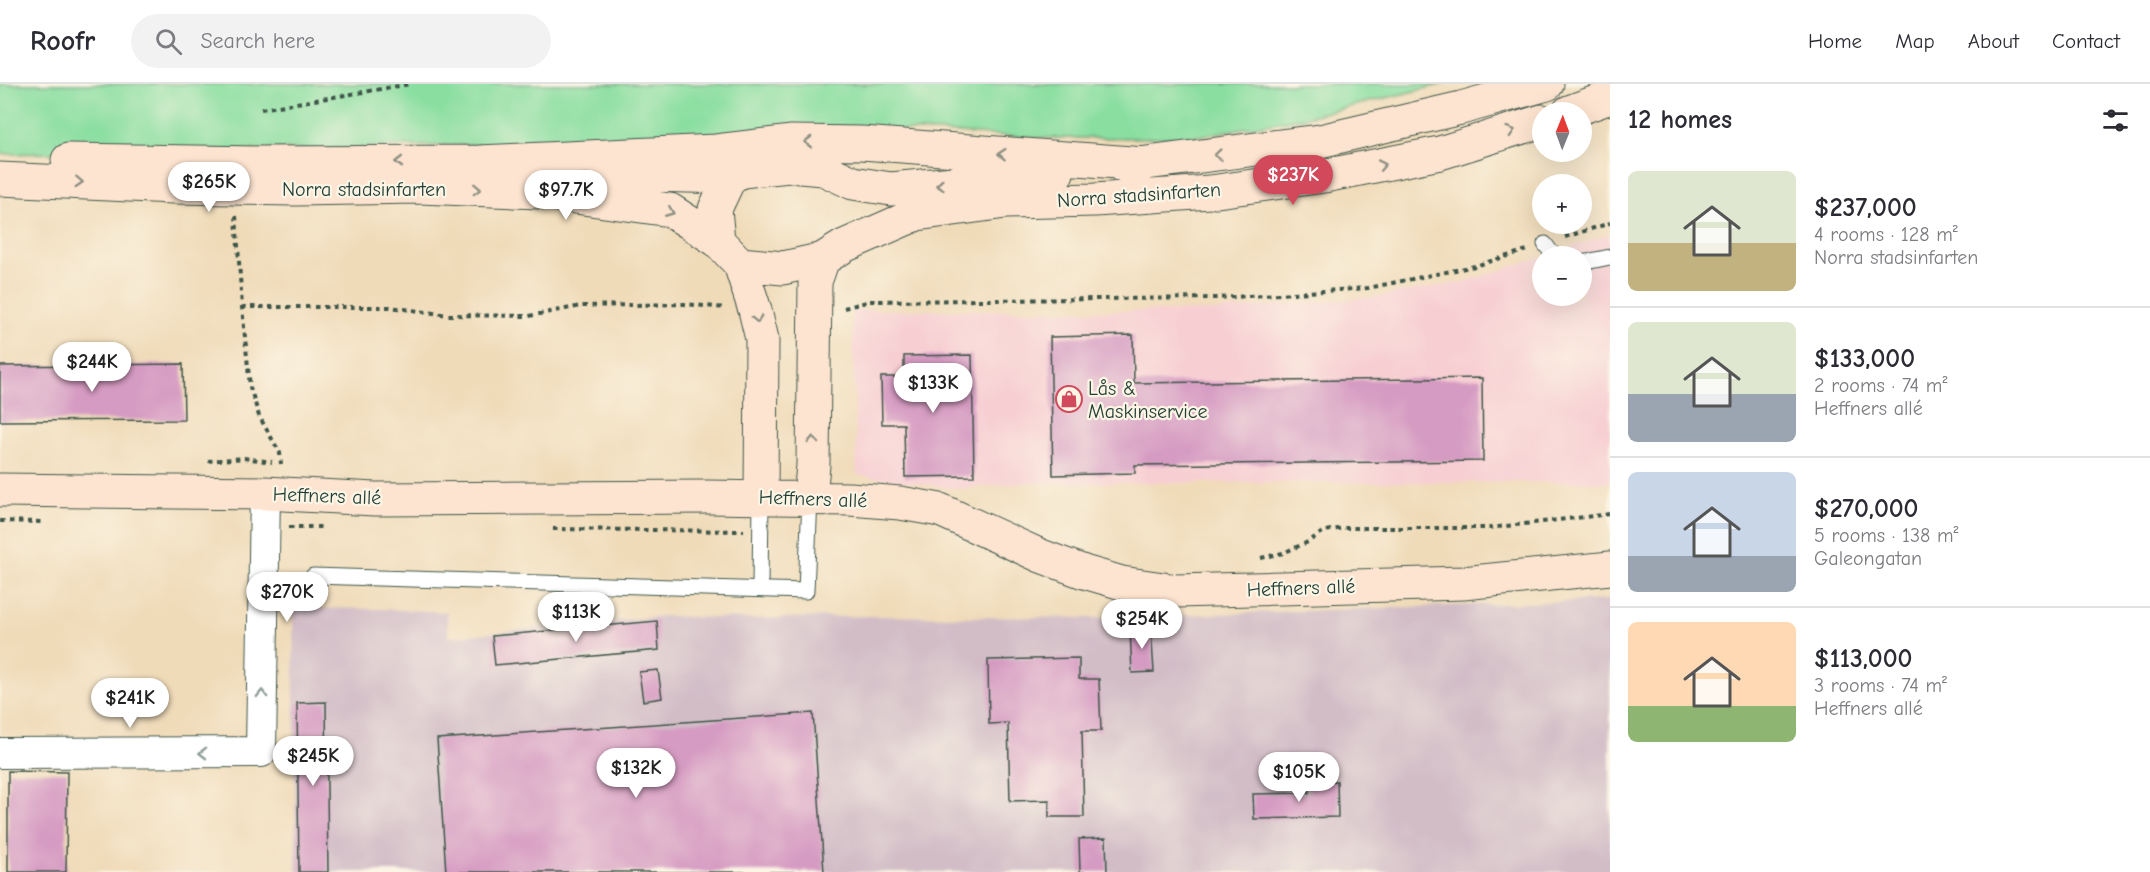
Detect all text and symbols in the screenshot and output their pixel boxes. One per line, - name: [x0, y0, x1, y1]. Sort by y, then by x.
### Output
- search box: [131, 14, 551, 68]
- text: Roofr: [30, 25, 95, 57]
- icon: search: [152, 25, 185, 58]
- text: Search here: [200, 28, 315, 54]
- text: Home: [1808, 29, 1862, 53]
- text: Map: [1895, 29, 1935, 53]
- text: About: [1968, 29, 2019, 53]
- text: Contact: [2052, 29, 2120, 53]
- north arrow: [1532, 102, 1592, 162]
- map controls: [1532, 102, 1592, 306]
- icon: filters: [2099, 104, 2132, 137]
- text: 12 homes: [1628, 105, 1732, 135]
- one-way arrow: [1505, 126, 1516, 139]
- one-way arrow: [803, 136, 812, 148]
- one-way arrow: [998, 148, 1007, 161]
- one-way arrow: [1213, 148, 1223, 161]
- pin: $237K: [1251, 155, 1335, 206]
- one-way arrow: [395, 156, 404, 168]
- one-way arrow: [1376, 159, 1386, 172]
- pin: $265K: [167, 162, 251, 213]
- text: $237K: [1267, 163, 1319, 186]
- text: $265K: [182, 170, 236, 193]
- pin: $97.7K: [517, 170, 615, 221]
- button: +: [1532, 174, 1592, 234]
- one-way arrow: [75, 175, 84, 188]
- street label: Norra stadsinfarten: [282, 178, 446, 201]
- text: $97.7K: [538, 178, 594, 201]
- one-way arrow: [936, 178, 945, 191]
- street label: Norra stadsinfarten: [1056, 178, 1222, 212]
- one-way arrow: [472, 183, 481, 196]
- text: $237,000: [1814, 193, 1917, 223]
- icon: home: [1676, 195, 1748, 267]
- one-way arrow: [663, 205, 674, 217]
- text: 4 rooms · 128 m²: [1814, 223, 1958, 246]
- button: −: [1532, 246, 1592, 306]
- text: Norra stadsinfarten: [1814, 246, 1978, 269]
- one-way arrow: [750, 314, 763, 324]
- pin: $244K: [50, 342, 134, 393]
- text: $133,000: [1814, 344, 1915, 374]
- icon: home: [1676, 346, 1748, 418]
- text: $244K: [66, 350, 118, 373]
- pin: $133K: [891, 363, 975, 414]
- text: $133K: [908, 371, 958, 394]
- text: 2 rooms · 74 m²: [1814, 374, 1947, 397]
- place label: Lås & Maskinservice: [1088, 377, 1207, 423]
- shop icon: Lås & Maskinservice: [1054, 384, 1084, 414]
- text: Heffners allé: [1814, 397, 1923, 420]
- one-way arrow: [807, 435, 819, 444]
- street label: Heffners allé: [272, 483, 382, 509]
- street label: Heffners allé: [758, 486, 868, 512]
- text: $270,000: [1814, 494, 1919, 524]
- icon: home: [1676, 496, 1748, 568]
- text: 5 rooms · 138 m²: [1814, 524, 1959, 547]
- text: Galeongatan: [1814, 547, 1922, 570]
- pin: $270K: [245, 572, 329, 623]
- street label: Heffners allé: [1246, 575, 1356, 601]
- text: $270K: [260, 580, 314, 603]
- pin: $113K: [534, 592, 618, 643]
- pin: $254K: [1100, 599, 1184, 650]
- text: $113K: [552, 600, 600, 623]
- text: $254K: [1115, 607, 1169, 630]
- text: $113,000: [1814, 644, 1913, 674]
- icon: home: [1676, 646, 1748, 718]
- text: 3 rooms · 74 m²: [1814, 674, 1947, 697]
- pin: $241K: [88, 678, 172, 729]
- text: $241K: [105, 686, 155, 709]
- one-way arrow: [256, 689, 268, 698]
- text: Heffners allé: [1814, 697, 1923, 720]
- pin: $245K: [271, 736, 355, 787]
- text: $245K: [287, 744, 339, 767]
- one-way arrow: [198, 747, 207, 759]
- pin: $132K: [594, 748, 678, 799]
- pin: $105K: [1257, 752, 1341, 803]
- text: $132K: [611, 756, 661, 779]
- text: $105K: [1272, 760, 1326, 783]

